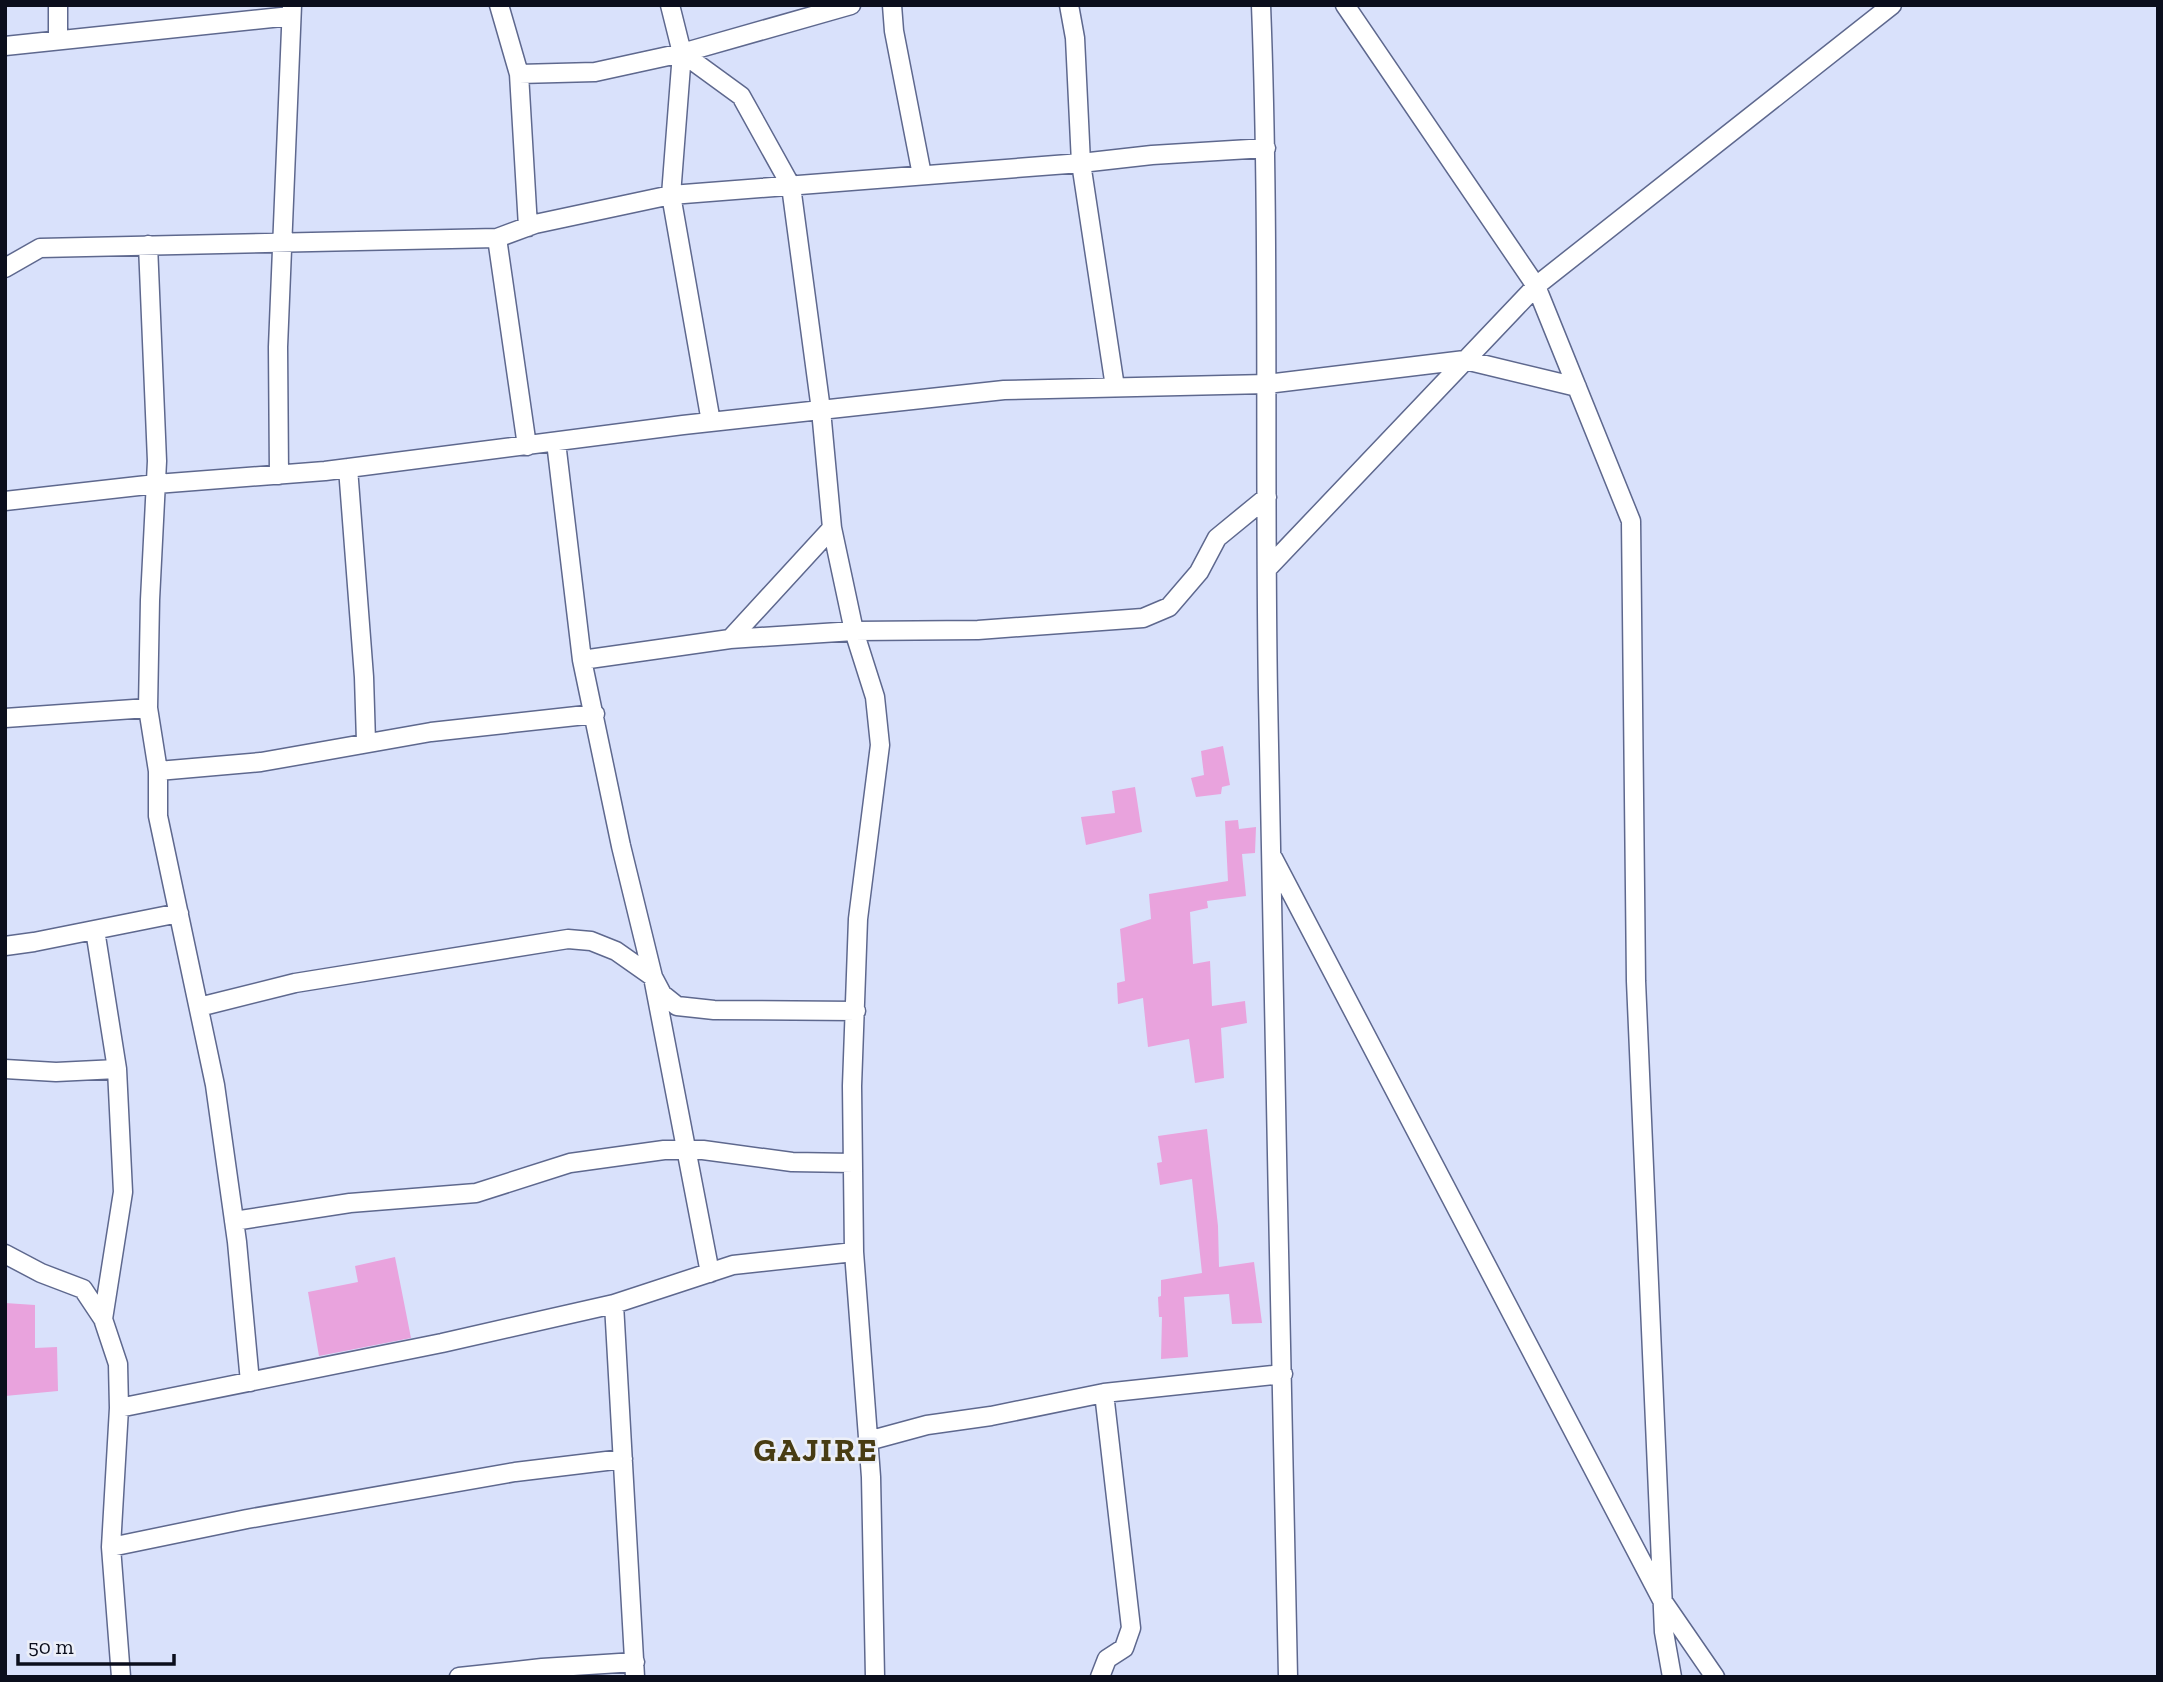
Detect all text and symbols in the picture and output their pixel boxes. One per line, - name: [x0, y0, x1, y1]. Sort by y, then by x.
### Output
- district label: GAJIRE: [753, 1430, 879, 1469]
- scale bar: [18, 1622, 173, 1666]
- text: 50 m: [28, 1634, 74, 1659]

